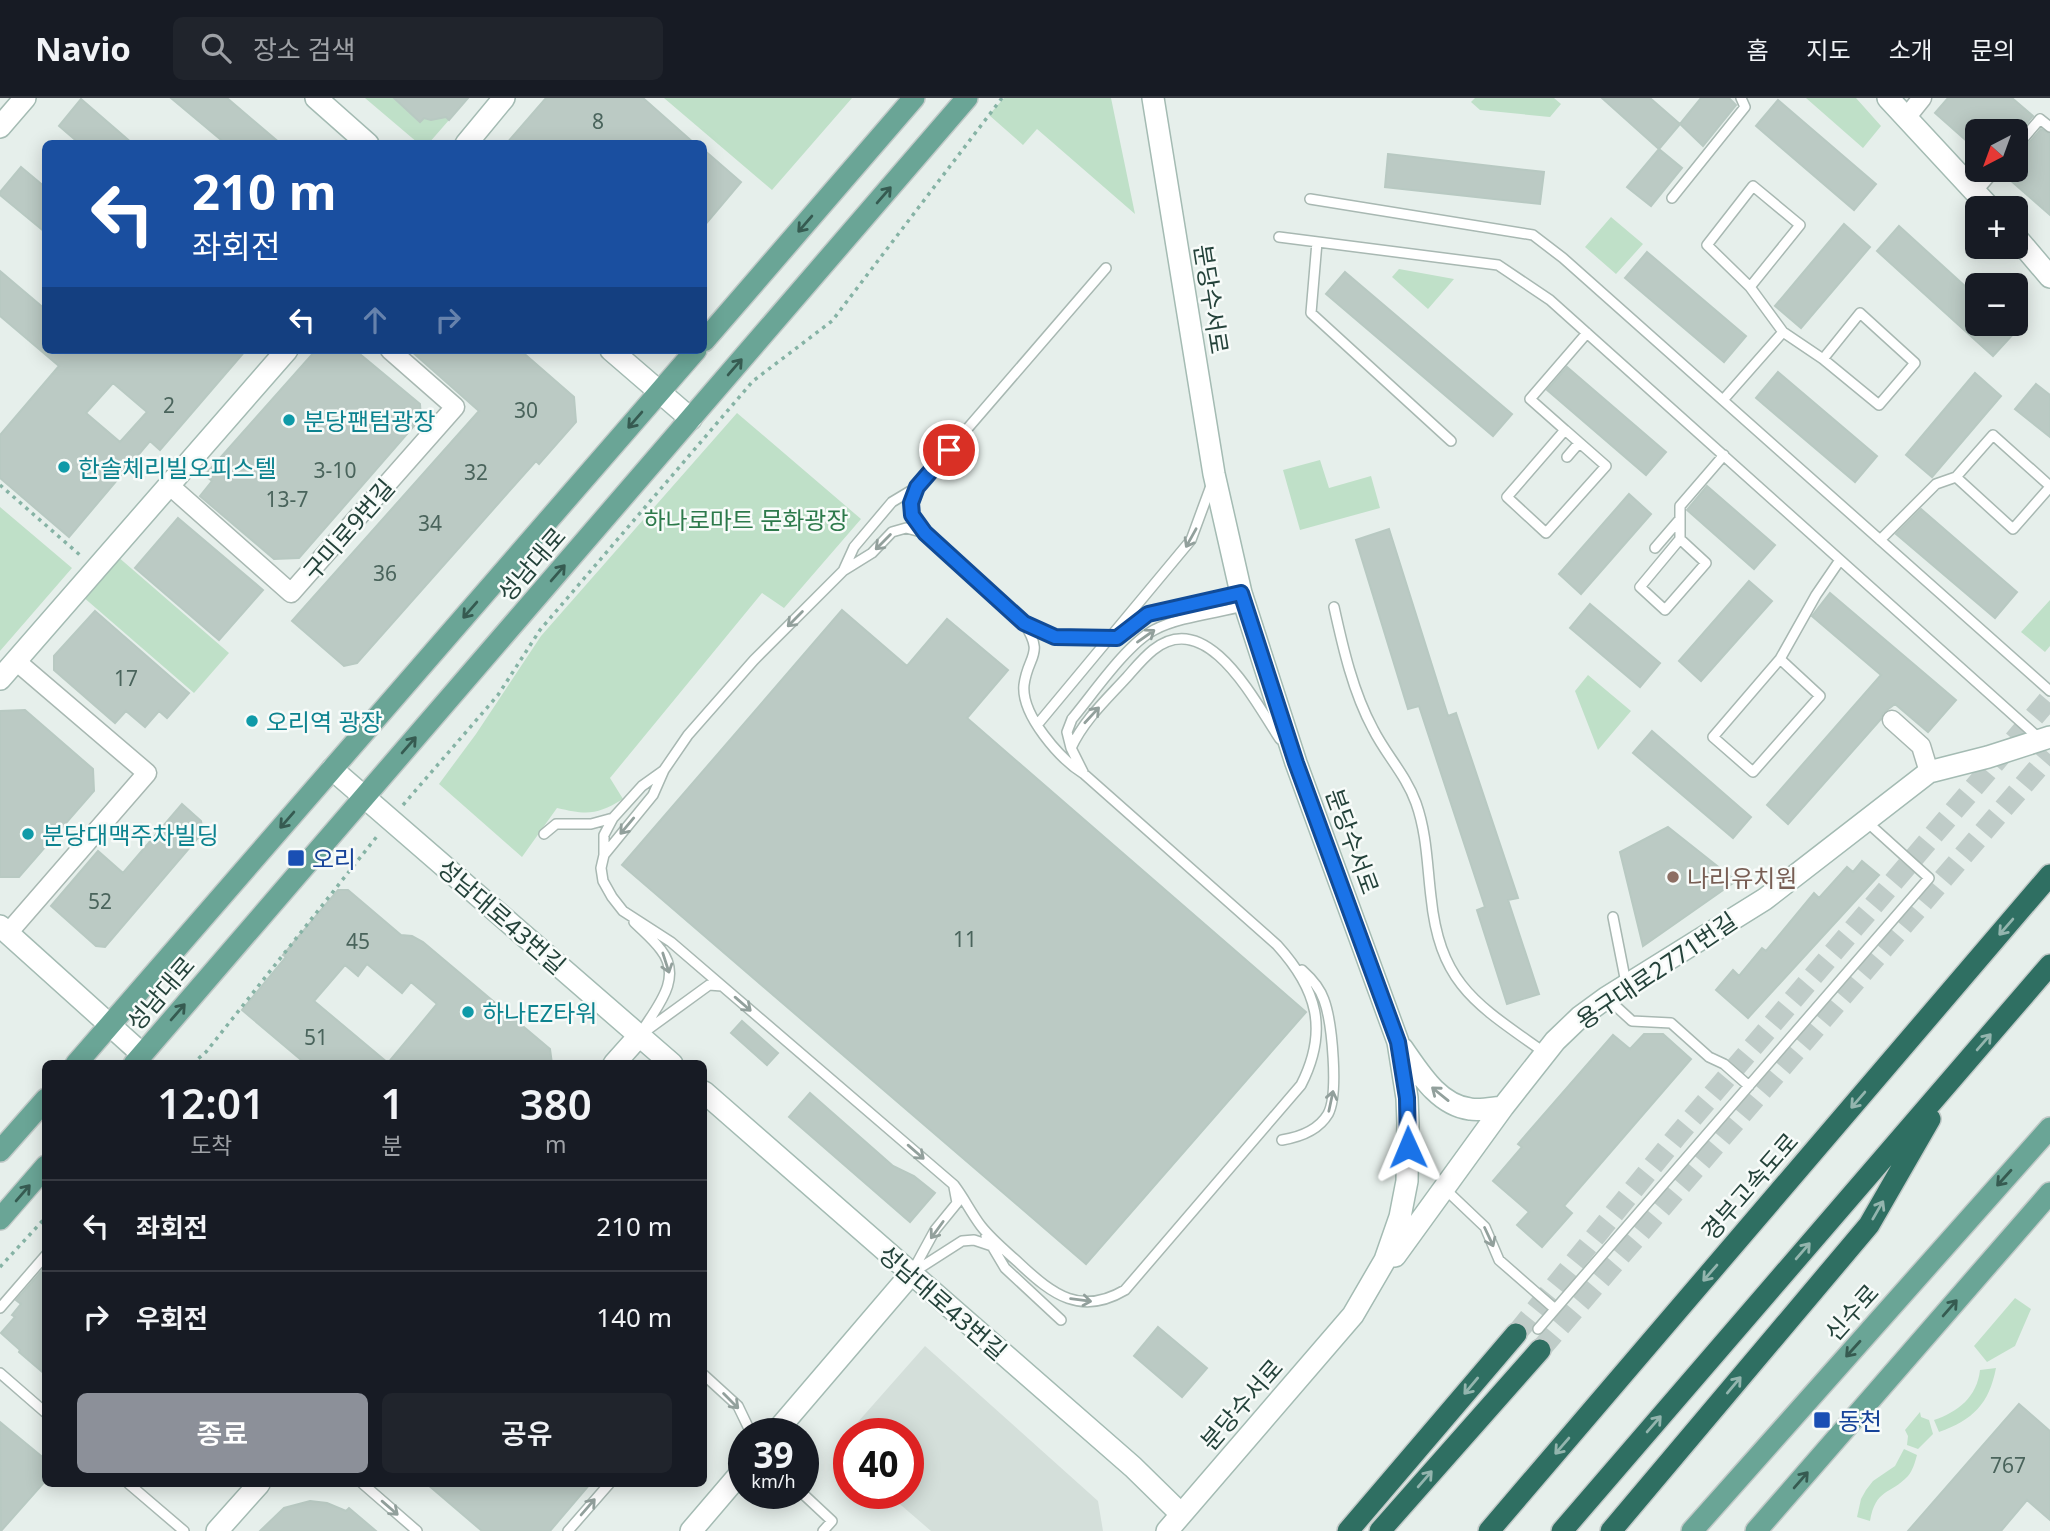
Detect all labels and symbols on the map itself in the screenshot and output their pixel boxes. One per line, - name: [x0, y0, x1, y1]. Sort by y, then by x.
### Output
- house number: 8: [592, 107, 604, 135]
- north arrow: [1965, 119, 2028, 182]
- one-way arrow: [876, 186, 892, 204]
- one-way arrow: [797, 214, 813, 232]
- street label: 분당수서로: [1187, 242, 1237, 356]
- one-way arrow: [727, 358, 743, 376]
- house number: 2: [163, 391, 175, 419]
- house number: 30: [514, 396, 538, 424]
- place label: 분당팬텀광장: [303, 404, 435, 437]
- one-way arrow: [627, 411, 643, 429]
- marker: 분당팬텀광장: [281, 412, 297, 428]
- pin: [919, 420, 979, 480]
- place label: 한솔체리빌오피스텔: [78, 451, 277, 484]
- house number: 3-10: [314, 456, 356, 484]
- house number: 32: [464, 458, 488, 486]
- marker: 한솔체리빌오피스텔: [56, 459, 72, 475]
- street label: 구미로9번길: [295, 471, 401, 587]
- house number: 13-7: [266, 485, 308, 513]
- park label: 하나로마트 문화광장: [644, 503, 848, 536]
- house number: 34: [418, 509, 442, 537]
- street label: 성남대로: [490, 520, 572, 608]
- one-way arrow: [1184, 527, 1197, 548]
- one-way arrow: [875, 533, 892, 550]
- house number: 36: [373, 559, 397, 587]
- one-way arrow: [550, 564, 566, 582]
- one-way arrow: [462, 601, 478, 619]
- one-way arrow: [787, 610, 804, 627]
- one-way arrow: [1136, 629, 1155, 643]
- house number: 17: [114, 664, 138, 692]
- place label: 오리역 광장: [266, 705, 383, 738]
- one-way arrow: [1084, 706, 1100, 724]
- marker: 오리역 광장: [244, 713, 260, 729]
- one-way arrow: [401, 736, 417, 754]
- street label: 분당수서로: [1319, 783, 1387, 899]
- one-way arrow: [279, 811, 295, 829]
- one-way arrow: [620, 817, 635, 835]
- place label: 분당대맥주차빌딩: [42, 818, 219, 851]
- marker: 분당대맥주차빌딩: [20, 826, 36, 842]
- place label: 오리: [312, 842, 356, 875]
- marker: 오리: [286, 848, 306, 868]
- street label: 성남대로43번길: [431, 851, 573, 981]
- place label: 나리유치원: [1687, 861, 1797, 894]
- marker: 나리유치원: [1665, 869, 1681, 885]
- house number: 52: [88, 887, 112, 915]
- street label: 용구대로2771번길: [1569, 904, 1743, 1036]
- one-way arrow: [1998, 918, 2014, 936]
- house number: 11: [953, 925, 977, 953]
- house number: 45: [346, 927, 370, 955]
- street label: 성남대로: [119, 949, 201, 1037]
- one-way arrow: [661, 951, 673, 973]
- place label: 하나EZ타워: [482, 996, 597, 1029]
- one-way arrow: [734, 996, 752, 1012]
- one-way arrow: [170, 1004, 186, 1022]
- marker: 하나EZ타워: [460, 1004, 476, 1020]
- house number: 51: [304, 1023, 328, 1051]
- one-way arrow: [1976, 1033, 1992, 1051]
- one-way arrow: [1432, 1086, 1450, 1102]
- one-way arrow: [1325, 1090, 1338, 1112]
- one-way arrow: [1850, 1091, 1866, 1109]
- position arrow: [1371, 1110, 1445, 1184]
- street label: 경부고속도로: [1693, 1125, 1805, 1247]
- one-way arrow: [906, 1144, 924, 1160]
- one-way arrow: [1996, 1169, 2012, 1187]
- one-way arrow: [15, 1184, 31, 1202]
- one-way arrow: [1871, 1200, 1885, 1220]
- one-way arrow: [930, 1220, 944, 1239]
- one-way arrow: [1483, 1226, 1497, 1247]
- street label: 성남대로43번길: [872, 1237, 1014, 1367]
- one-way arrow: [1795, 1243, 1811, 1261]
- one-way arrow: [1702, 1263, 1718, 1281]
- street label: 신수로: [1817, 1276, 1885, 1348]
- one-way arrow: [1069, 1294, 1092, 1307]
- one-way arrow: [1942, 1299, 1958, 1317]
- one-way arrow: [1845, 1340, 1861, 1358]
- street label: 분당수서로: [1192, 1352, 1290, 1456]
- one-way arrow: [1463, 1377, 1479, 1395]
- one-way arrow: [1726, 1377, 1742, 1395]
- one-way arrow: [723, 1392, 740, 1409]
- place label: 동천: [1838, 1404, 1882, 1437]
- marker: 동천: [1812, 1410, 1832, 1430]
- one-way arrow: [1646, 1415, 1662, 1433]
- speed limit sign: 40: [833, 1418, 924, 1509]
- one-way arrow: [1554, 1436, 1570, 1454]
- house number: 767: [1990, 1451, 2026, 1479]
- one-way arrow: [1417, 1471, 1433, 1489]
- one-way arrow: [1793, 1471, 1809, 1489]
- one-way arrow: [381, 1499, 398, 1516]
- one-way arrow: [580, 1499, 596, 1517]

